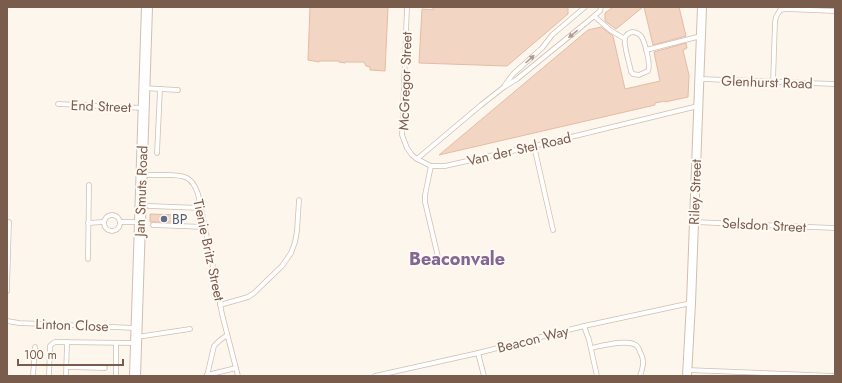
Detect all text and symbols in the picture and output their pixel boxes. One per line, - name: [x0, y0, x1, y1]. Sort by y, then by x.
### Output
- one-way arrow: [568, 29, 579, 38]
- street label: McGregor Street: [393, 31, 417, 131]
- one-way arrow: [525, 54, 536, 63]
- street label: Glenhurst Road: [721, 70, 813, 94]
- street label: End Street: [70, 95, 132, 117]
- street label: Van der Stel Road: [465, 127, 573, 171]
- street label: Jan Smuts Road: [129, 145, 153, 239]
- street label: Riley Street: [684, 158, 706, 225]
- street label: Tienie Britz Street: [188, 197, 230, 303]
- place label: BP: [172, 209, 188, 229]
- street label: Selsdon Street: [721, 213, 807, 237]
- marker: BP: [159, 214, 169, 224]
- district label: Beaconvale: [409, 246, 505, 272]
- street label: Linton Close: [35, 314, 109, 336]
- street label: Beacon Way: [495, 320, 572, 358]
- scale bar: [18, 341, 123, 367]
- text: 100 m: [24, 346, 57, 364]

